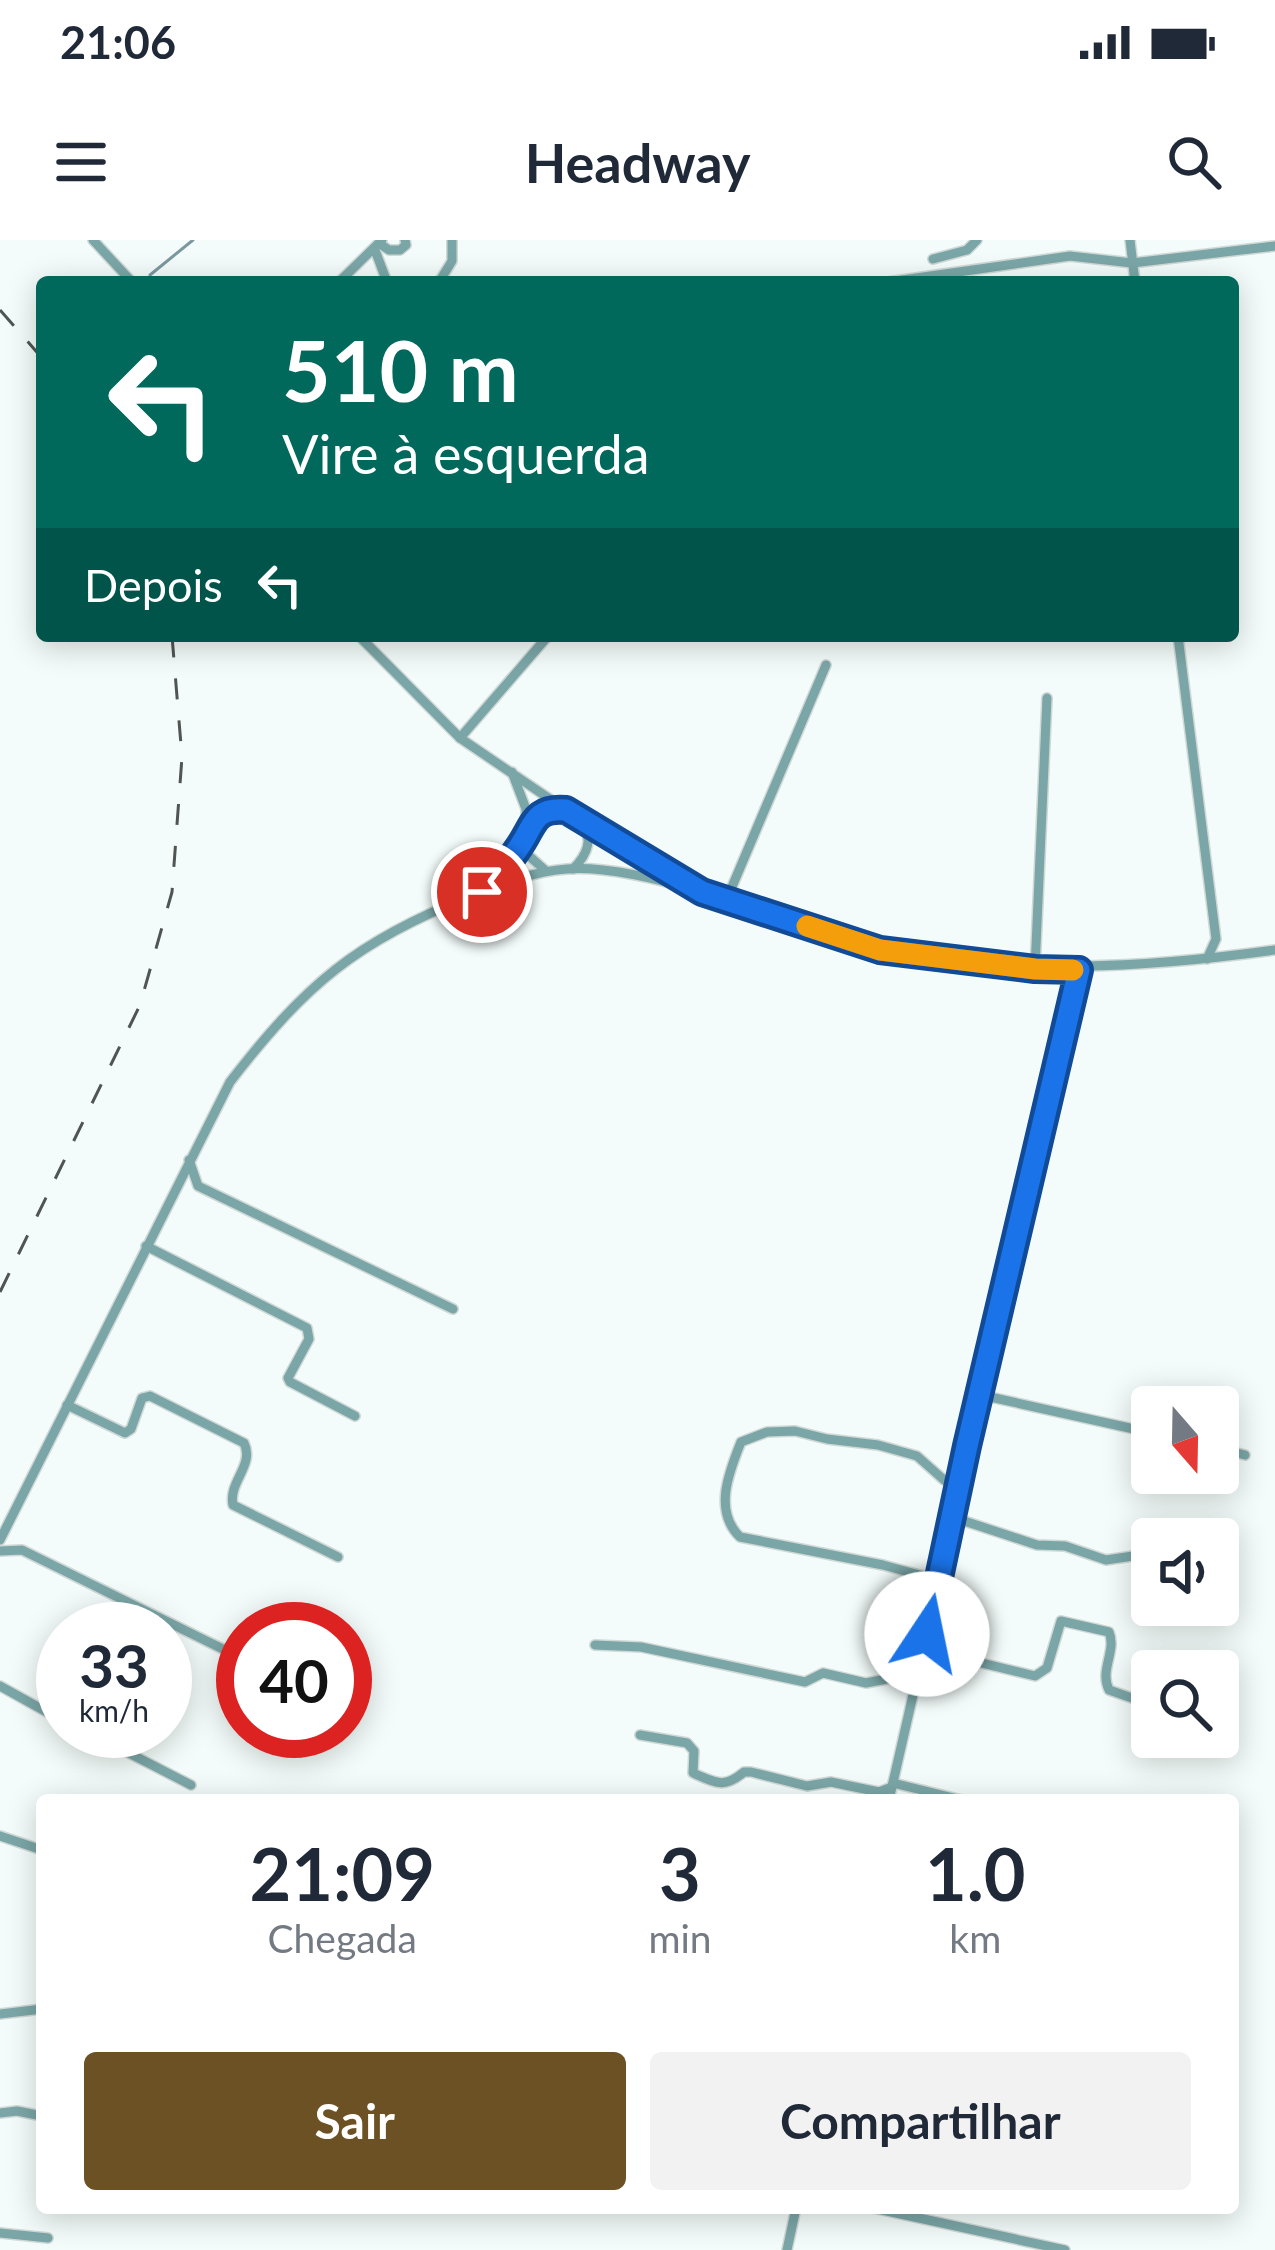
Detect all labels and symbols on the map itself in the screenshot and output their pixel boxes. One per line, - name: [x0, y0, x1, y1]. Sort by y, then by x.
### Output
- pin: [431, 841, 533, 943]
- north arrow: [1131, 1386, 1239, 1494]
- position arrow: [864, 1571, 990, 1697]
- speed limit sign: 40: [216, 1602, 372, 1758]

